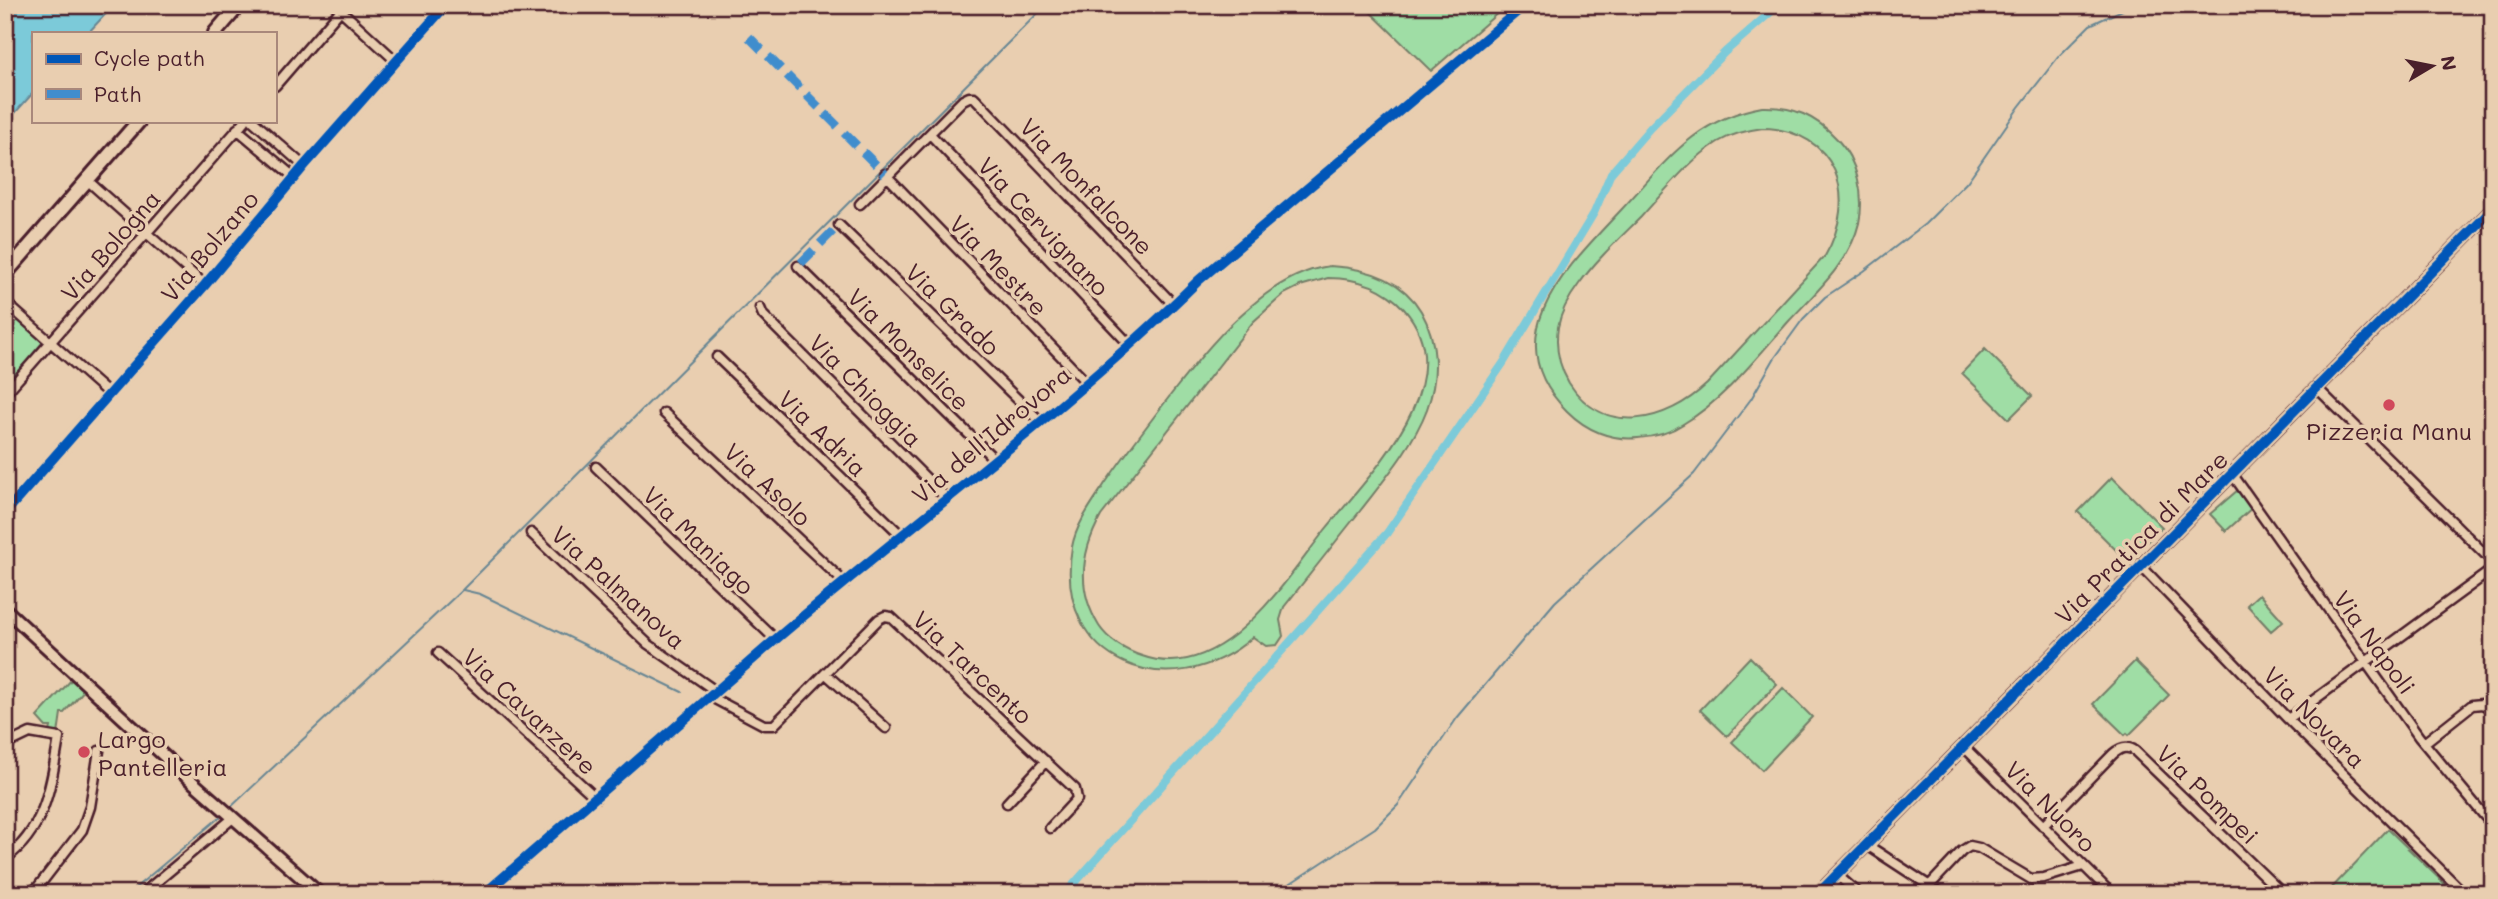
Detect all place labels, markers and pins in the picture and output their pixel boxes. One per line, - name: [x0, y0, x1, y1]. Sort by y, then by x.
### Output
- marker: Pizzeria Manu: [2381, 397, 2397, 413]
- place label: Pizzeria Manu: [2306, 415, 2472, 446]
- place label: Largo Pantelleria: [98, 723, 228, 782]
- marker: Largo Pantelleria: [76, 744, 92, 760]

